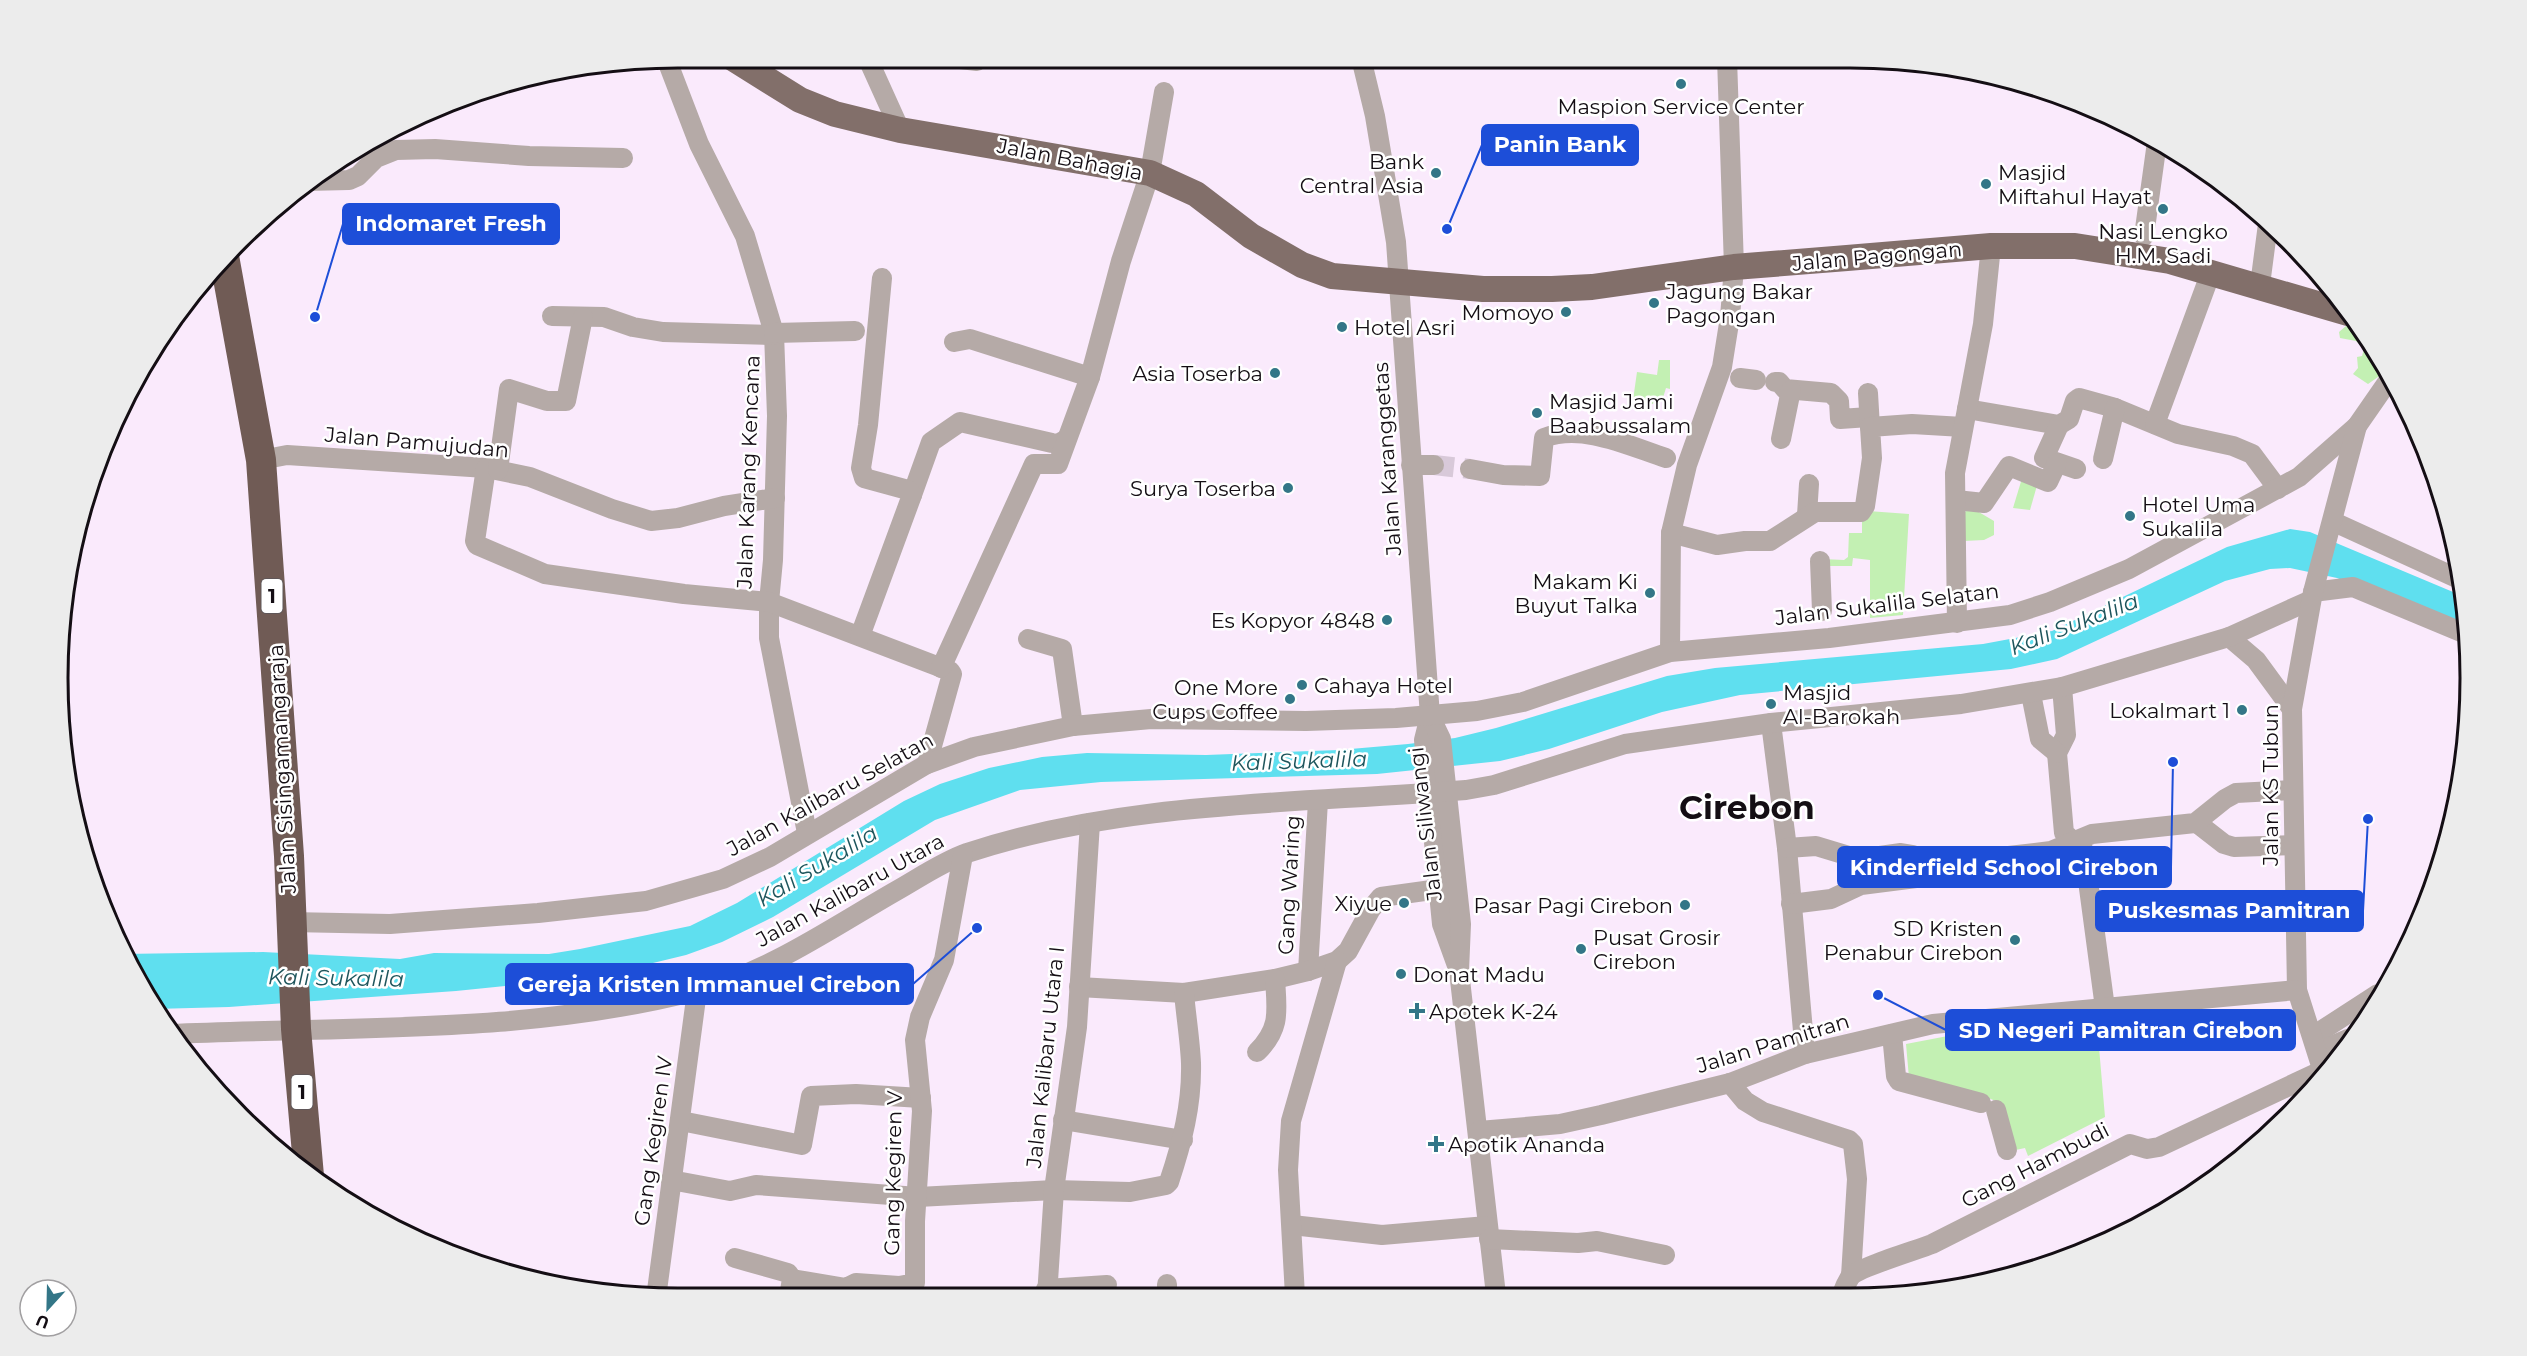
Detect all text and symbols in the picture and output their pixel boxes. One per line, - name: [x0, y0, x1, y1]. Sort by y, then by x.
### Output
- marker: Maspion Service Center: [1674, 77, 1688, 91]
- place label: Maspion Service Center: [1557, 94, 1805, 119]
- callout: Panin Bank: [1482, 125, 1638, 165]
- text: Panin Bank: [1494, 131, 1627, 158]
- street label: Jalan Bahagia: [994, 132, 1145, 185]
- place label: Bank Central Asia: [1300, 149, 1424, 198]
- place label: Masjid Miftahul Hayat: [1998, 160, 2152, 209]
- marker: Bank Central Asia: [1429, 166, 1443, 180]
- marker: Masjid Miftahul Hayat: [1979, 177, 1993, 191]
- marker: Nasi Lengko H.M. Sadi: [2156, 202, 2170, 216]
- callout: Indomaret Fresh: [343, 204, 559, 244]
- text: Indomaret Fresh: [355, 210, 547, 237]
- place label: Nasi Lengko H.M. Sadi: [2098, 219, 2228, 268]
- street label: Jalan Pagongan: [1790, 236, 1963, 276]
- place label: Jagung Bakar Pagongan: [1665, 279, 1813, 328]
- marker: Jagung Bakar Pagongan: [1647, 296, 1661, 310]
- place label: Momoyo: [1461, 300, 1554, 325]
- marker: Momoyo: [1559, 305, 1573, 319]
- place label: Hotel Asri: [1354, 315, 1455, 340]
- marker: Hotel Asri: [1335, 320, 1349, 334]
- street label: Jalan Karang Kencana: [731, 355, 765, 590]
- place label: Asia Toserba: [1132, 361, 1263, 386]
- street label: Jalan Karanggetas: [1368, 361, 1406, 558]
- marker: Asia Toserba: [1268, 366, 1282, 380]
- place label: Masjid Jami Baabussalam: [1549, 389, 1691, 438]
- marker: Masjid Jami Baabussalam: [1530, 406, 1544, 420]
- street label: Jalan Pamujudan: [323, 421, 510, 463]
- place label: Surya Toserba: [1130, 476, 1276, 501]
- marker: Surya Toserba: [1281, 481, 1295, 495]
- place label: Hotel Uma Sukalila: [2142, 492, 2256, 541]
- marker: Hotel Uma Sukalila: [2123, 509, 2137, 523]
- place label: Makam Ki Buyut Talka: [1514, 569, 1638, 618]
- street label: Jalan Sukalila Selatan: [1773, 578, 2000, 630]
- road number: 1: [262, 579, 282, 613]
- marker: Makam Ki Buyut Talka: [1643, 586, 1657, 600]
- water label: Kali Sukalila: [2006, 587, 2142, 661]
- place label: Es Kopyor 4848: [1211, 608, 1375, 633]
- marker: Es Kopyor 4848: [1380, 613, 1394, 627]
- street label: Jalan Sisingamangaraja: [263, 644, 301, 895]
- place label: Cahaya Hotel: [1314, 673, 1453, 698]
- place label: One More Cups Coffee: [1152, 675, 1278, 724]
- marker: Cahaya Hotel: [1295, 678, 1309, 692]
- place label: Masjid Al-Barokah: [1783, 680, 1900, 729]
- marker: One More Cups Coffee: [1283, 692, 1297, 706]
- marker: Masjid Al-Barokah: [1764, 697, 1778, 711]
- place label: Lokalmart 1: [2109, 698, 2230, 723]
- marker: Lokalmart 1: [2235, 703, 2249, 717]
- street label: Jalan KS Tubun: [2258, 704, 2283, 867]
- street label: Jalan Kalibaru Selatan: [722, 727, 937, 862]
- water label: Kali Sukalila: [1231, 745, 1367, 777]
- street label: Jalan Siliwangi: [1403, 745, 1447, 904]
- district label: Cirebon: [1679, 787, 1815, 827]
- street label: Gang Waring: [1273, 815, 1305, 955]
- water label: Kali Sukalila: [752, 819, 882, 913]
- street label: Jalan Kalibaru Utara: [751, 828, 948, 952]
- callout: Kinderfield School Cirebon: [1838, 847, 2171, 887]
- text: Kinderfield School Cirebon: [1850, 854, 2158, 881]
- place label: Xiyue: [1334, 891, 1392, 916]
- callout: Puskesmas Pamitran: [2096, 891, 2363, 931]
- place label: Pasar Pagi Cirebon: [1474, 893, 1673, 918]
- marker: Xiyue: [1397, 896, 1411, 910]
- text: Puskesmas Pamitran: [2108, 897, 2350, 924]
- marker: Pasar Pagi Cirebon: [1678, 898, 1692, 912]
- place label: SD Kristen Penabur Cirebon: [1824, 916, 2003, 965]
- place label: Pusat Grosir Cirebon: [1593, 925, 1721, 974]
- marker: SD Kristen Penabur Cirebon: [2008, 933, 2022, 947]
- marker: Pusat Grosir Cirebon: [1574, 942, 1588, 956]
- street label: Jalan Kalibaru Utara I: [1021, 945, 1069, 1170]
- place label: Donat Madu: [1413, 962, 1545, 987]
- water label: Kali Sukalila: [268, 963, 404, 993]
- callout: Gereja Kristen Immanuel Cirebon: [506, 964, 913, 1004]
- marker: Donat Madu: [1394, 967, 1408, 981]
- text: Gereja Kristen Immanuel Cirebon: [517, 971, 901, 998]
- place label: Apotek K-24: [1429, 999, 1558, 1024]
- marker: Apotek K-24: [1410, 1004, 1424, 1018]
- street label: Jalan Pamitran: [1693, 1008, 1852, 1078]
- callout: SD Negeri Pamitran Cirebon: [1946, 1010, 2295, 1050]
- text: SD Negeri Pamitran Cirebon: [1959, 1017, 2283, 1044]
- street label: Gang Kegiren IV: [629, 1054, 677, 1227]
- road number: 1: [292, 1075, 312, 1109]
- street label: Gang Kegiren V: [879, 1090, 907, 1256]
- street label: Gang Hambudi: [1957, 1117, 2113, 1213]
- place label: Apotik Ananda: [1448, 1132, 1605, 1157]
- marker: Apotik Ananda: [1429, 1137, 1443, 1151]
- north arrow: [18, 1278, 78, 1338]
- text: U: [33, 1310, 52, 1333]

